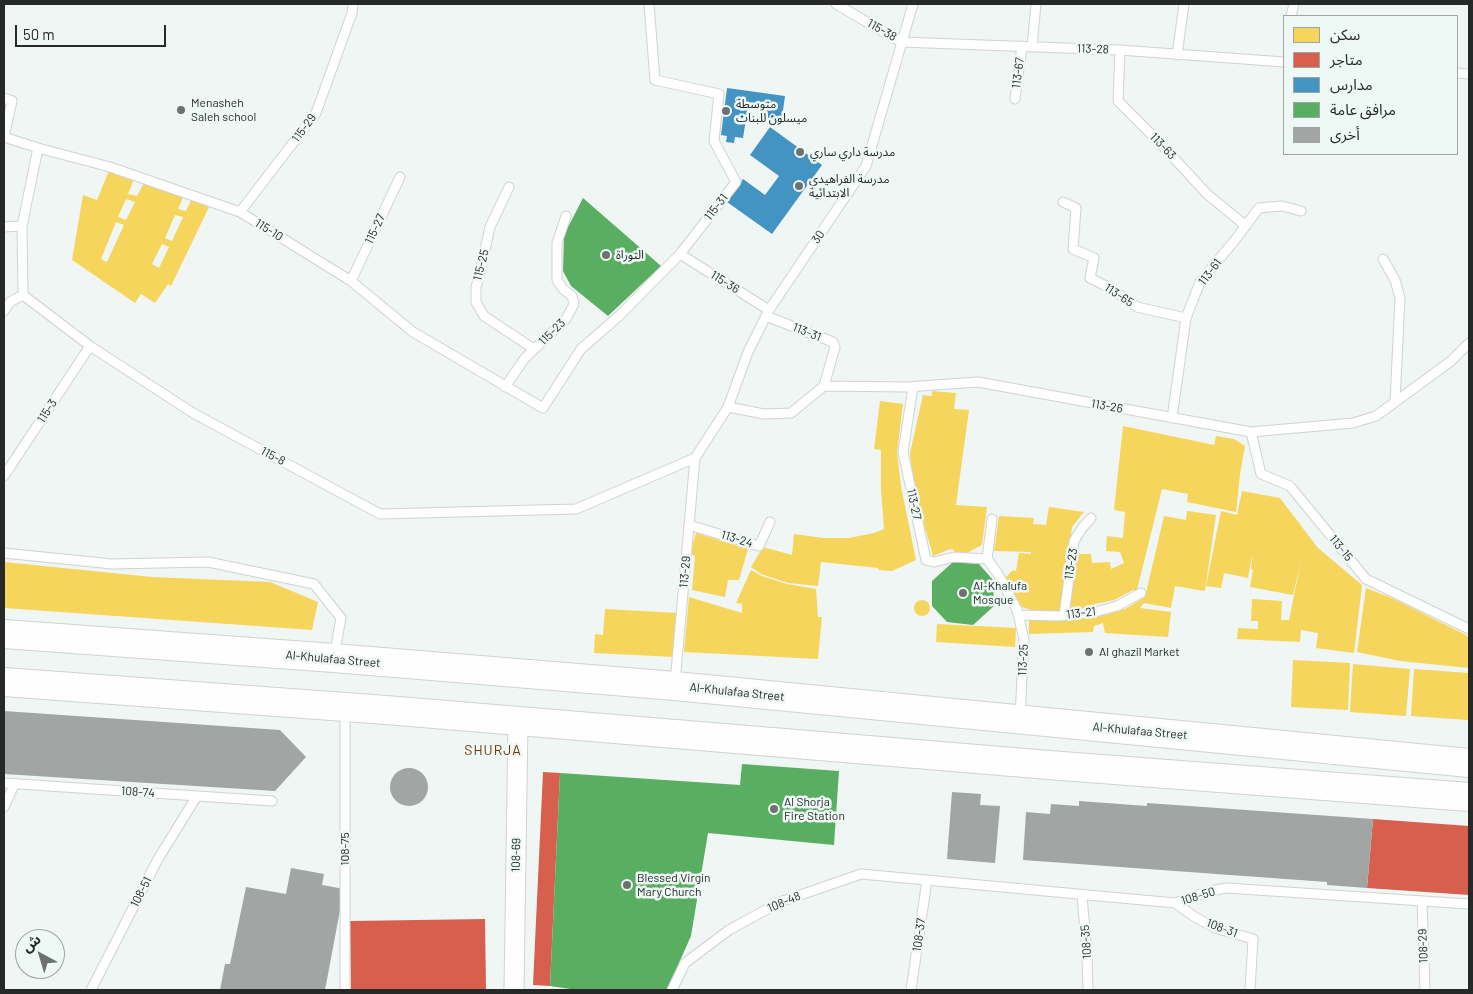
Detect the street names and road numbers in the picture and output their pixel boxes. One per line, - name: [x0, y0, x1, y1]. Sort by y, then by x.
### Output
- street label: 115-38: [865, 16, 899, 44]
- street label: 113-28: [1077, 41, 1109, 57]
- street label: 113-67: [1009, 57, 1027, 89]
- street label: 115-29: [289, 111, 319, 145]
- street label: 113-63: [1147, 130, 1179, 162]
- street label: 115-31: [701, 191, 731, 223]
- street label: 115-27: [362, 212, 388, 246]
- street label: 115-10: [252, 216, 286, 244]
- street label: 30: [808, 228, 828, 246]
- street label: 115-25: [470, 248, 492, 282]
- street label: 113-61: [1195, 256, 1225, 288]
- street label: 115-36: [708, 267, 742, 297]
- street label: 113-65: [1102, 280, 1136, 310]
- street label: 115-23: [536, 316, 568, 348]
- street label: 113-31: [791, 320, 823, 344]
- street label: 115-3: [34, 396, 60, 426]
- street label: 113-26: [1090, 396, 1124, 416]
- street label: 115-8: [258, 444, 288, 468]
- street label: 113-27: [904, 487, 924, 521]
- street label: 113-24: [719, 527, 755, 551]
- street label: 113-15: [1326, 532, 1356, 564]
- street label: 113-23: [1061, 547, 1081, 581]
- street label: 113-29: [676, 555, 694, 589]
- street label: 113-21: [1065, 604, 1097, 622]
- street label: 113-25: [1015, 644, 1031, 676]
- street label: Al-Khulafaa Street: [285, 648, 381, 670]
- street label: Al-Khulafaa Street: [689, 680, 785, 704]
- street label: Al-Khulafaa Street: [1092, 720, 1188, 742]
- street label: 108-74: [121, 784, 155, 800]
- street label: 108-75: [338, 832, 352, 866]
- street label: 108-69: [509, 838, 523, 872]
- street label: 108-51: [127, 874, 155, 910]
- street label: 108-50: [1179, 884, 1217, 908]
- street label: 108-48: [765, 889, 803, 915]
- street label: 108-31: [1204, 915, 1240, 941]
- street label: 108-37: [910, 917, 928, 953]
- street label: 108-35: [1078, 924, 1094, 960]
- street label: 108-29: [1415, 928, 1431, 964]

